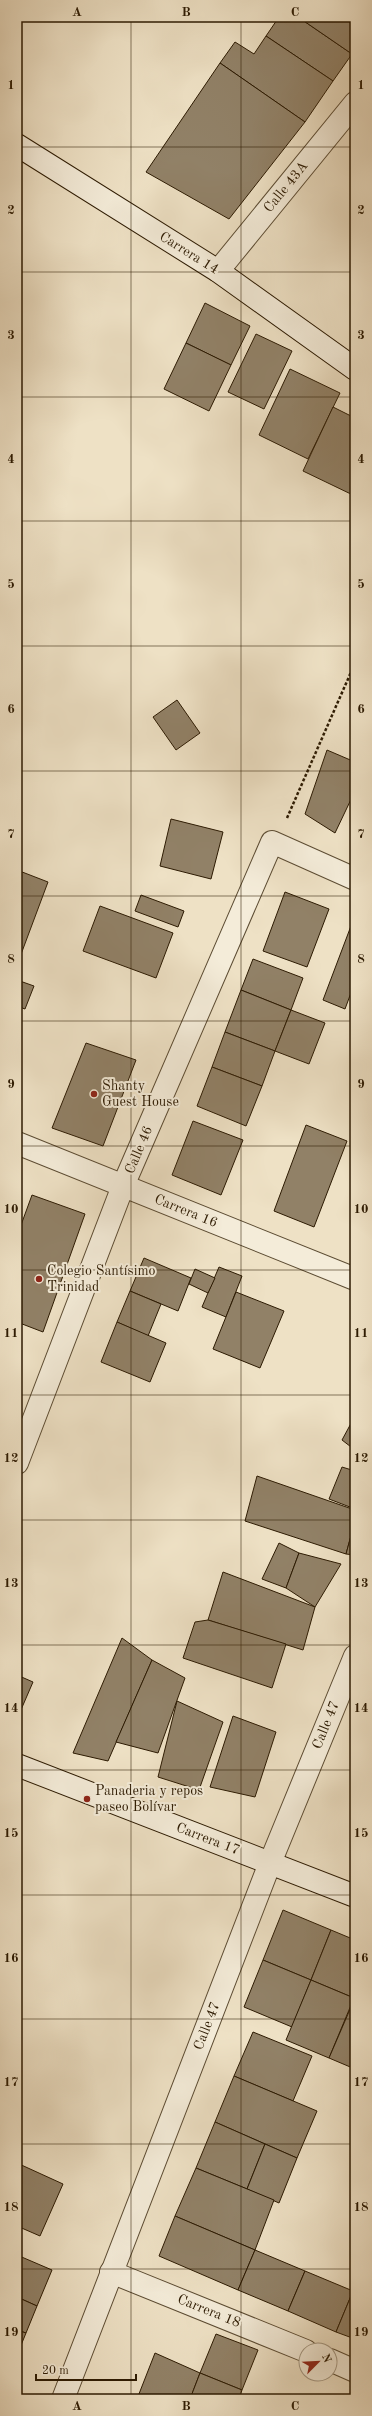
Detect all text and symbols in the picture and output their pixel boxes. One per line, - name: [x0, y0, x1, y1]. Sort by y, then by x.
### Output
- text: A: [72, 6, 82, 19]
- text: B: [181, 6, 191, 19]
- text: C: [291, 6, 299, 19]
- text: 1: [7, 79, 15, 92]
- text: 1: [357, 79, 365, 92]
- street label: Calle 43A: [261, 159, 311, 215]
- text: 2: [7, 204, 15, 217]
- text: 2: [357, 204, 365, 217]
- street label: Carrera 14: [157, 229, 221, 277]
- text: 3: [7, 329, 15, 342]
- text: 3: [357, 329, 365, 342]
- text: 4: [7, 453, 15, 466]
- text: 4: [357, 453, 365, 466]
- text: 5: [7, 578, 15, 591]
- text: 5: [357, 578, 365, 591]
- text: 6: [7, 703, 15, 716]
- text: 6: [357, 703, 365, 716]
- text: 7: [7, 828, 15, 841]
- text: 7: [357, 828, 365, 841]
- text: 8: [7, 953, 15, 966]
- text: 8: [357, 953, 365, 966]
- text: 9: [7, 1078, 15, 1091]
- text: 9: [357, 1078, 365, 1091]
- place label: Shanty Guest House: [102, 1079, 179, 1109]
- marker: Shanty Guest House: [89, 1089, 99, 1099]
- street label: Calle 46: [123, 1124, 155, 1176]
- street label: Carrera 16: [152, 1192, 220, 1230]
- text: 10: [3, 1203, 19, 1216]
- text: 10: [353, 1203, 369, 1216]
- place label: Colegio Santísimo Trinidad: [47, 1264, 156, 1294]
- marker: Colegio Santísimo Trinidad: [34, 1274, 44, 1284]
- text: 11: [3, 1327, 19, 1340]
- text: 11: [353, 1327, 369, 1340]
- text: 12: [3, 1452, 19, 1465]
- text: 12: [353, 1452, 369, 1465]
- text: 13: [3, 1577, 19, 1590]
- text: 13: [353, 1577, 369, 1590]
- street label: Calle 47: [310, 1699, 342, 1751]
- text: 14: [3, 1702, 19, 1715]
- text: 14: [353, 1702, 369, 1715]
- place label: Panaderia y repos paseo Bolívar: [95, 1784, 203, 1814]
- marker: Panaderia y repos paseo Bolívar: [82, 1794, 92, 1804]
- street label: Carrera 17: [174, 1820, 242, 1858]
- text: 15: [3, 1827, 19, 1840]
- text: 15: [353, 1827, 369, 1840]
- text: 16: [3, 1952, 19, 1965]
- text: 16: [353, 1952, 369, 1965]
- street label: Calle 47: [191, 2000, 223, 2052]
- text: 17: [3, 2076, 19, 2089]
- text: 17: [353, 2076, 369, 2089]
- text: 18: [3, 2201, 19, 2214]
- text: 18: [353, 2201, 369, 2214]
- street label: Carrera 18: [175, 2292, 243, 2330]
- text: 19: [3, 2326, 19, 2339]
- text: 19: [353, 2326, 369, 2339]
- north arrow: [298, 2342, 338, 2382]
- text: N: [319, 2352, 333, 2365]
- scale bar: [36, 2356, 136, 2382]
- text: 20 m: [42, 2365, 69, 2377]
- text: A: [72, 2400, 82, 2413]
- text: B: [181, 2400, 191, 2413]
- text: C: [291, 2400, 299, 2413]

